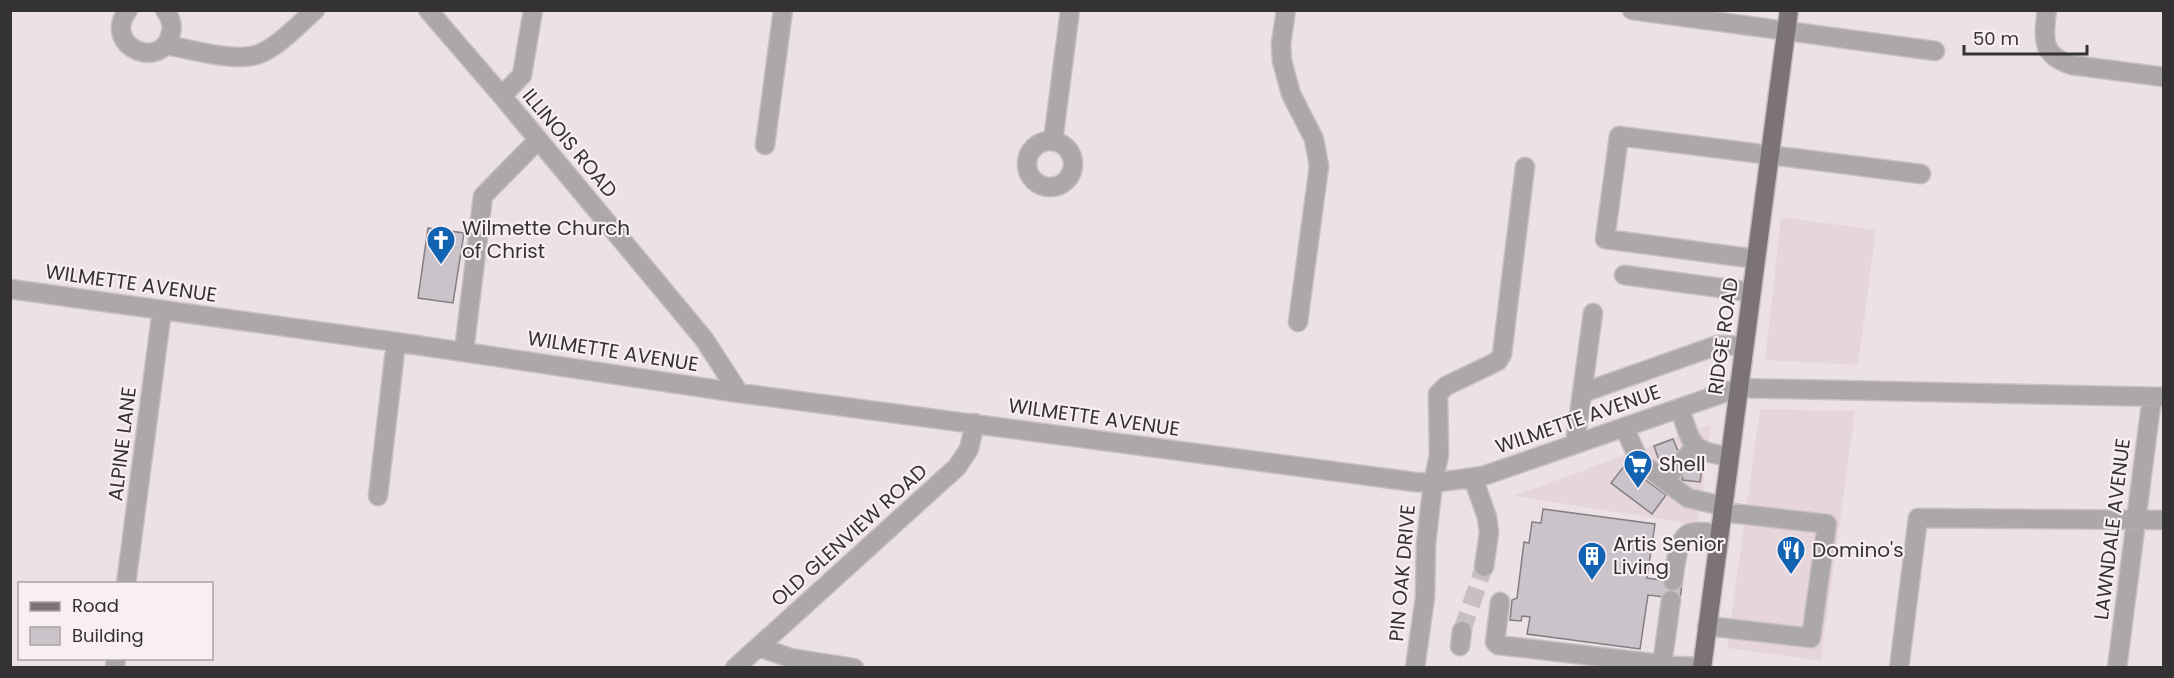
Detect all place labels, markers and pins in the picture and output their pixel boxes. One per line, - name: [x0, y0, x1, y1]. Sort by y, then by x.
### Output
- place label: Wilmette Church of Christ: [462, 214, 630, 265]
- church icon: Wilmette Church of Christ: [425, 224, 457, 266]
- supermarket icon: Shell: [1622, 448, 1654, 490]
- place label: Shell: [1659, 450, 1706, 478]
- place label: Artis Senior Living: [1613, 530, 1724, 581]
- restaurant icon: Domino's: [1775, 534, 1807, 576]
- place label: Domino's: [1812, 536, 1904, 564]
- building icon: Artis Senior Living: [1576, 540, 1608, 582]

